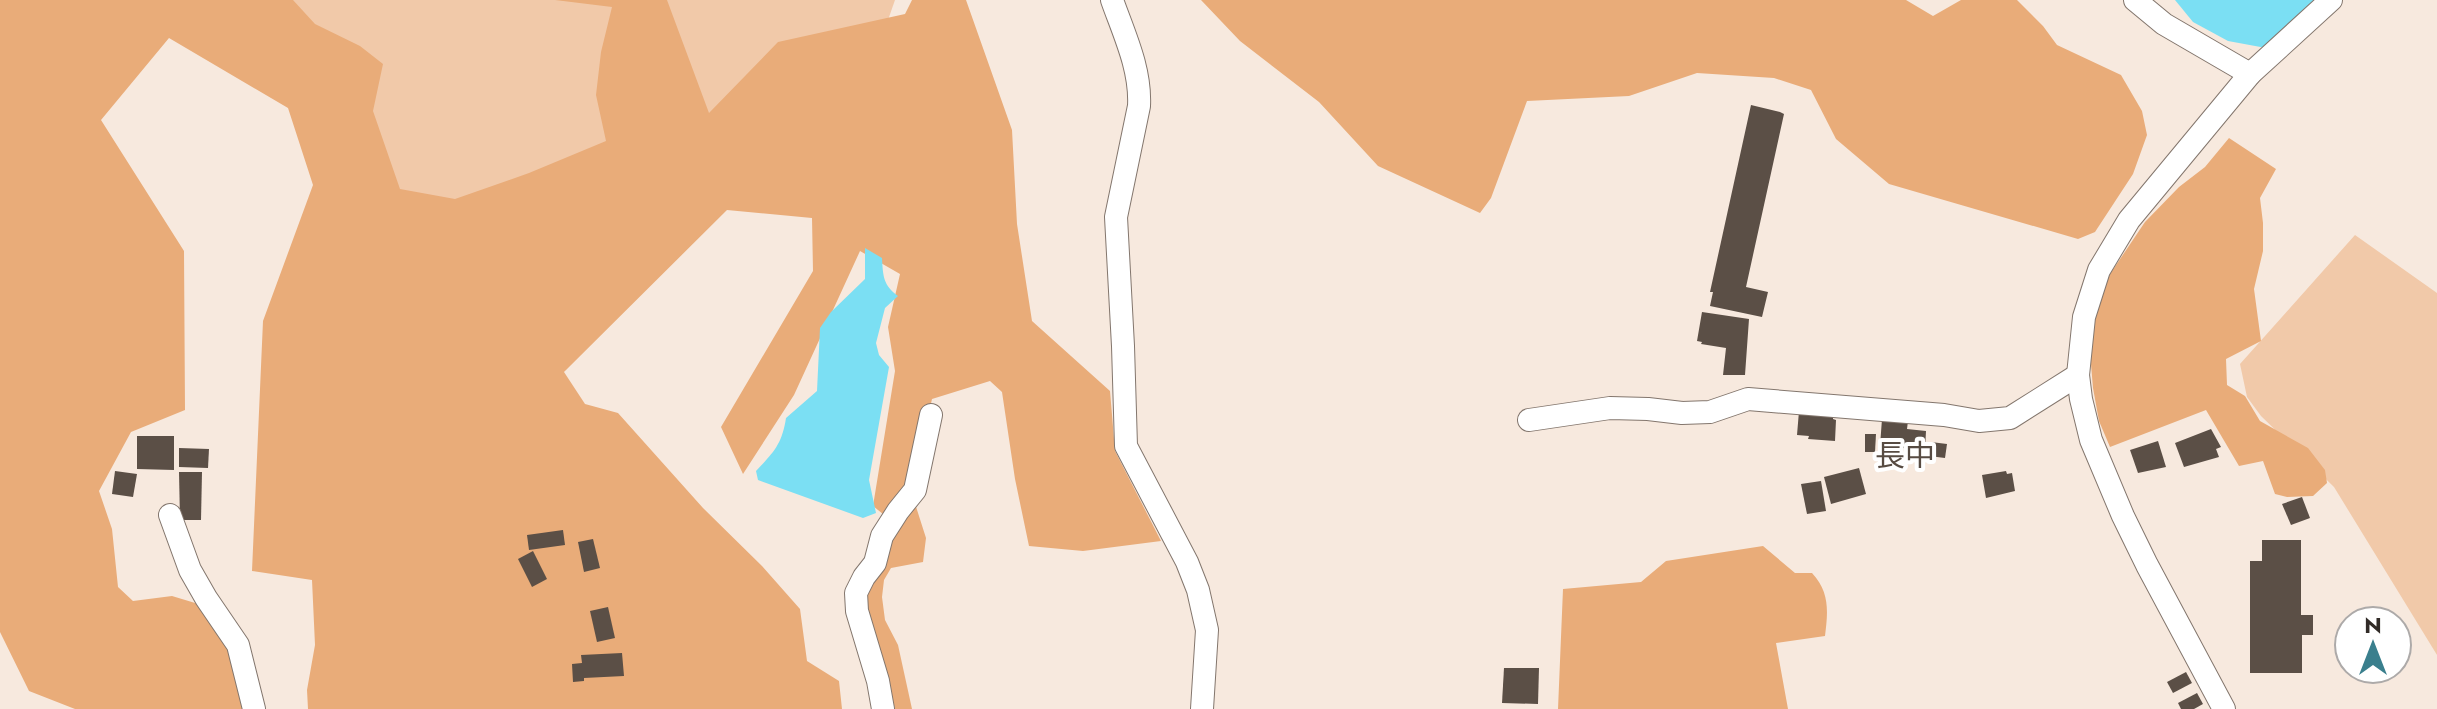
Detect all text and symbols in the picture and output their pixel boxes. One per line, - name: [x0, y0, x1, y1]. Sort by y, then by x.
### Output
- district label: 長中: [1875, 434, 1935, 477]
- north arrow: [2333, 605, 2413, 685]
- text: N: [2364, 609, 2382, 641]

